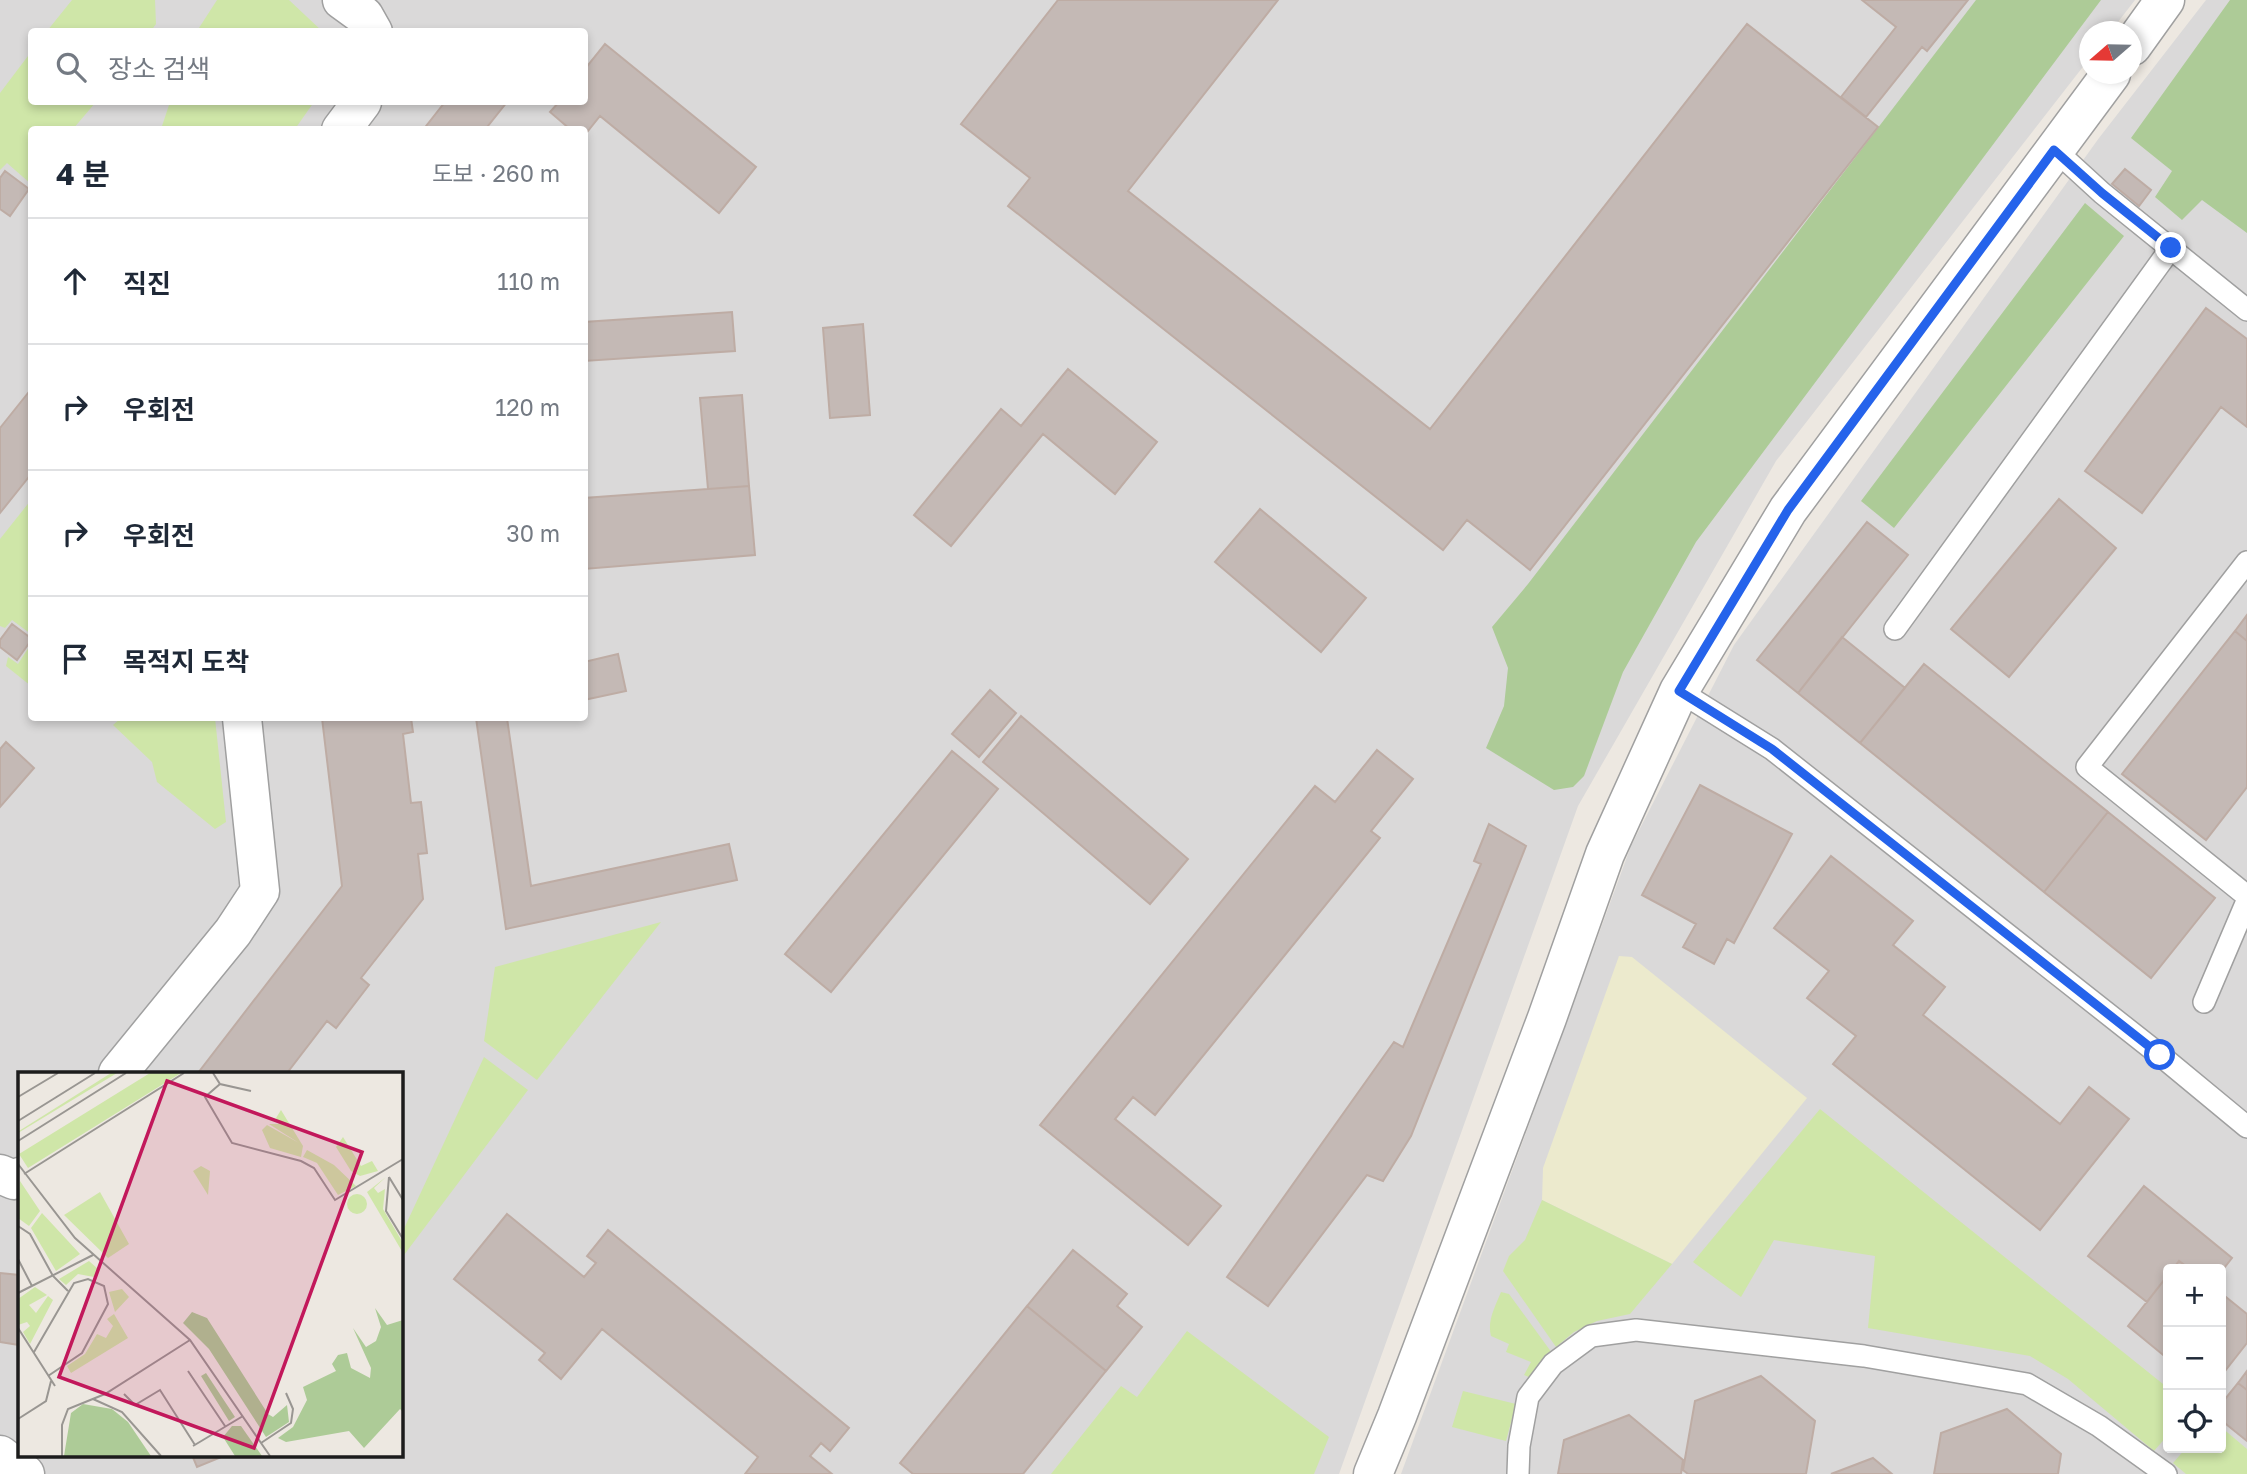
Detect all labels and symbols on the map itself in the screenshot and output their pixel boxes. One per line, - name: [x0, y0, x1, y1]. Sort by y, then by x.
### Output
- north arrow: [2079, 21, 2142, 84]
- route end: [2155, 232, 2186, 263]
- route start: [2144, 1039, 2175, 1070]
- inset map: [18, 1072, 402, 1456]

